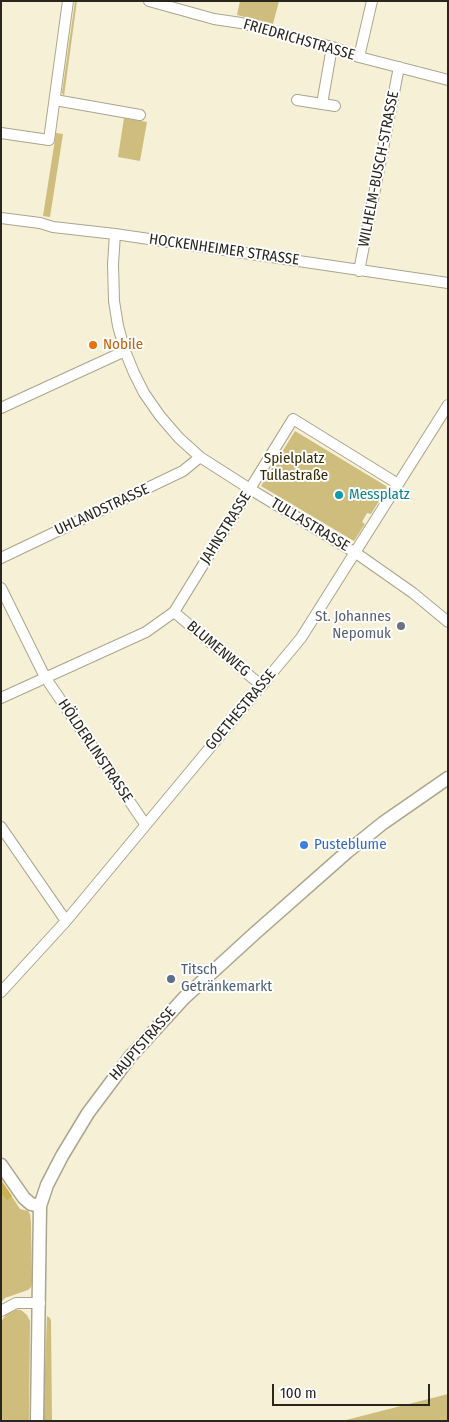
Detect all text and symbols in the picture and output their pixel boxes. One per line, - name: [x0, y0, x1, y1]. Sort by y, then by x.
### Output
- street label: FRIEDRICHSTRASSE: [241, 15, 357, 65]
- street label: WILHELM-BUSCH-STRASSE: [355, 89, 403, 249]
- street label: HOCKENHEIMER STRASSE: [148, 231, 300, 269]
- place label: Nobile: [103, 336, 143, 354]
- marker: Nobile: [87, 339, 99, 351]
- park label: Spielplatz Tullastraße: [260, 450, 328, 485]
- street label: UHLANDSTRASSE: [52, 480, 152, 540]
- place label: Messplatz: [349, 486, 410, 504]
- street label: JAHNSTRASSE: [197, 488, 255, 568]
- marker: Messplatz: [333, 489, 345, 501]
- street label: TULLASTRASSE: [267, 494, 353, 556]
- place label: St. Johannes Nepomuk: [315, 608, 391, 643]
- street label: BLUMENWEG: [183, 617, 253, 681]
- marker: St. Johannes Nepomuk: [395, 620, 407, 632]
- street label: GOETHESTRASSE: [202, 666, 280, 754]
- street label: HÖLDERLINSTRASSE: [54, 696, 136, 806]
- place label: Pusteblume: [314, 836, 387, 854]
- marker: Pusteblume: [298, 839, 310, 851]
- place label: Titsch Getränkemarkt: [181, 961, 272, 996]
- marker: Titsch Getränkemarkt: [165, 973, 177, 985]
- street label: HAUPTSTRASSE: [106, 1004, 180, 1084]
- scale bar: [274, 1374, 432, 1406]
- text: 100 m: [280, 1384, 317, 1402]

